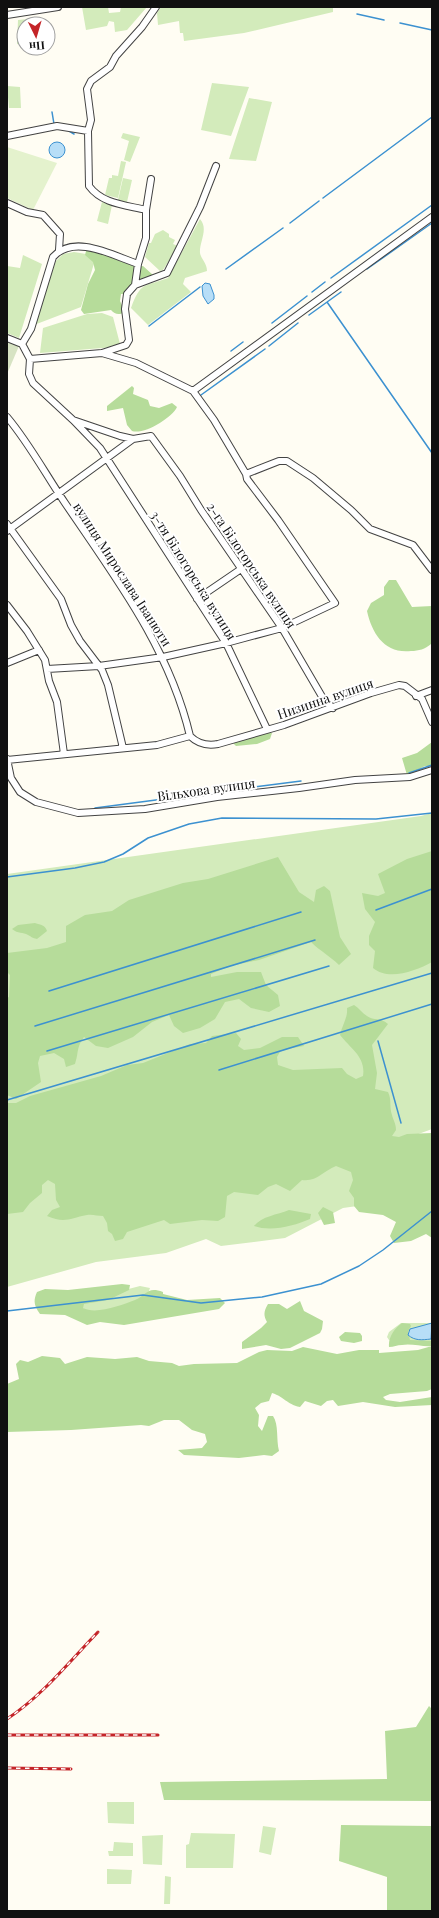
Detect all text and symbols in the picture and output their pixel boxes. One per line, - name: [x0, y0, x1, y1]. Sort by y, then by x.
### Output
- north arrow: [16, 16, 56, 56]
- text: Пн: [28, 38, 45, 55]
- street label: вулиця Мирослава Іванюти: [70, 499, 176, 649]
- street label: 2-га Білогорська вулиця: [204, 499, 300, 631]
- street label: 3-тя Білогорська вулиця: [147, 507, 241, 643]
- street label: Низинна вулиця: [275, 674, 375, 722]
- street label: Вільхова вулиця: [156, 774, 256, 804]

